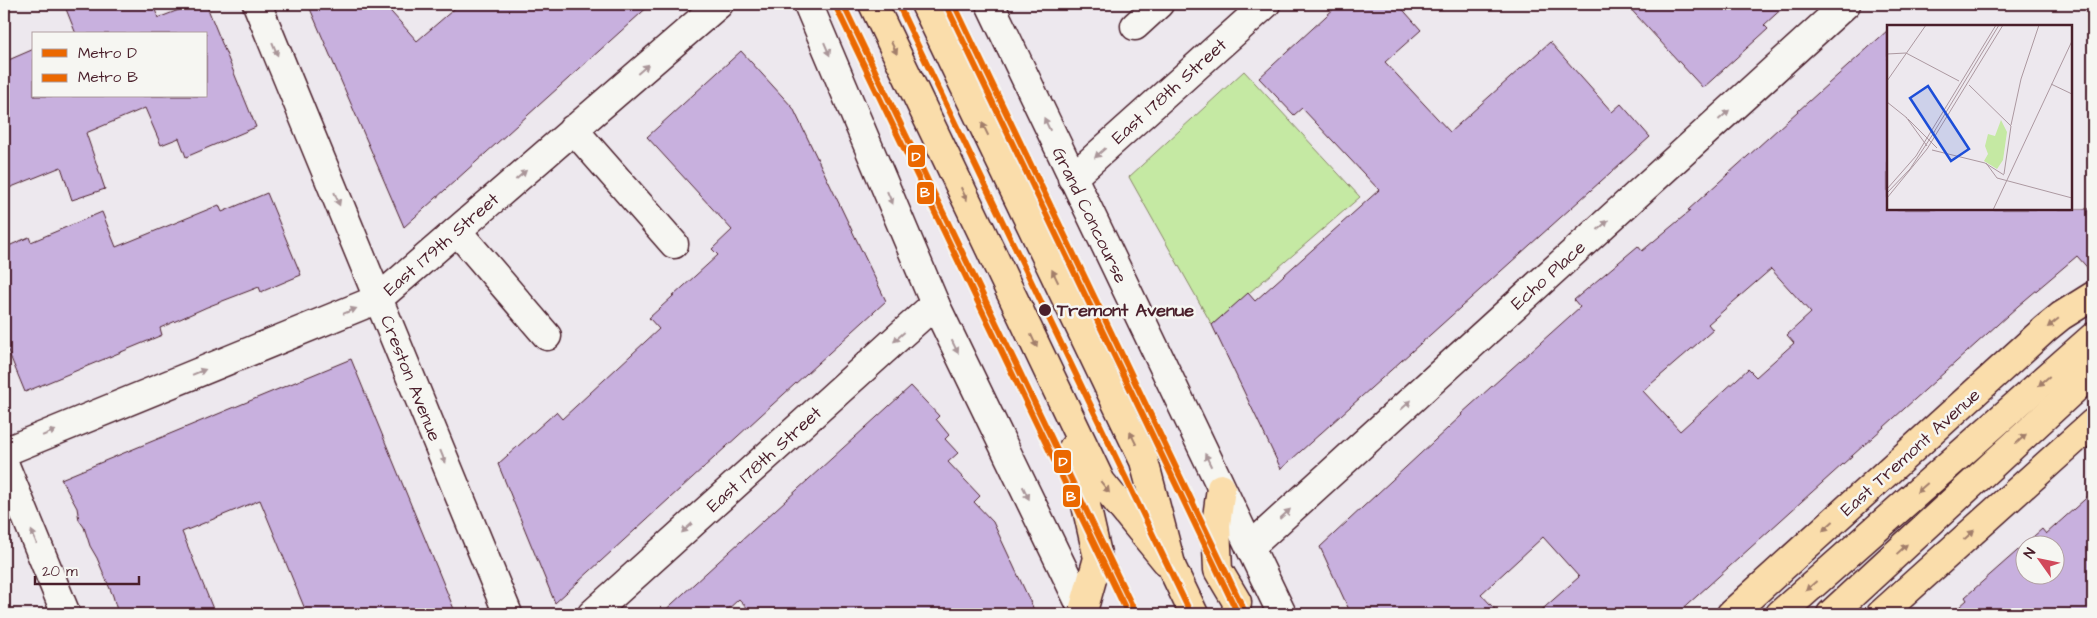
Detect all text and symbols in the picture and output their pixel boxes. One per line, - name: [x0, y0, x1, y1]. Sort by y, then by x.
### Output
- inset map: [1887, 25, 2072, 210]
- legend: [32, 32, 208, 98]
- street label: East 178th Street: [1106, 32, 1233, 150]
- one-way arrow: [890, 41, 898, 55]
- one-way arrow: [272, 42, 280, 56]
- one-way arrow: [823, 42, 831, 56]
- text: Metro D: [78, 43, 137, 64]
- one-way arrow: [637, 63, 650, 74]
- text: Metro B: [78, 67, 138, 88]
- one-way arrow: [1717, 109, 1729, 121]
- one-way arrow: [1043, 117, 1051, 131]
- one-way arrow: [981, 122, 989, 136]
- street label: Grand Concourse: [1046, 143, 1133, 288]
- line badge: D: [907, 144, 926, 168]
- text: D: [911, 147, 921, 167]
- one-way arrow: [1093, 148, 1106, 159]
- one-way arrow: [514, 169, 526, 181]
- line badge: B: [916, 181, 935, 205]
- text: B: [920, 183, 930, 203]
- street label: East 179th Street: [378, 187, 505, 302]
- one-way arrow: [960, 187, 968, 202]
- one-way arrow: [886, 191, 894, 206]
- one-way arrow: [334, 192, 342, 206]
- one-way arrow: [1597, 219, 1610, 230]
- street label: Echo Place: [1505, 235, 1591, 316]
- one-way arrow: [1051, 269, 1059, 283]
- place label: Tremont Avenue: [1056, 298, 1194, 323]
- marker: Tremont Avenue: [1037, 302, 1053, 318]
- one-way arrow: [343, 306, 357, 314]
- street label: Creston Avenue: [374, 312, 447, 445]
- one-way arrow: [2047, 318, 2060, 329]
- one-way arrow: [893, 331, 905, 343]
- one-way arrow: [1030, 334, 1038, 348]
- one-way arrow: [952, 340, 960, 354]
- one-way arrow: [192, 367, 206, 375]
- one-way arrow: [2038, 375, 2050, 387]
- street label: East Tremont Avenue: [1835, 383, 1986, 522]
- one-way arrow: [1399, 399, 1411, 411]
- street label: East 178th Street: [701, 400, 828, 518]
- one-way arrow: [42, 429, 57, 437]
- one-way arrow: [1129, 431, 1137, 445]
- one-way arrow: [2014, 433, 2026, 445]
- line badge: D: [1053, 449, 1072, 474]
- one-way arrow: [440, 450, 448, 464]
- text: D: [1058, 452, 1068, 472]
- one-way arrow: [1203, 453, 1211, 467]
- one-way arrow: [1100, 480, 1111, 493]
- one-way arrow: [1915, 483, 1928, 494]
- line badge: B: [1062, 484, 1081, 508]
- one-way arrow: [1022, 486, 1030, 500]
- text: B: [1066, 487, 1076, 507]
- one-way arrow: [1279, 508, 1291, 520]
- one-way arrow: [1823, 520, 1835, 532]
- one-way arrow: [682, 522, 694, 534]
- one-way arrow: [1963, 529, 1976, 540]
- one-way arrow: [30, 530, 38, 544]
- north arrow: [2014, 536, 2064, 586]
- one-way arrow: [1895, 543, 1907, 555]
- text: N: [2019, 544, 2041, 563]
- scale bar: [35, 553, 139, 585]
- text: 20 m: [42, 561, 78, 582]
- one-way arrow: [1805, 581, 1818, 592]

